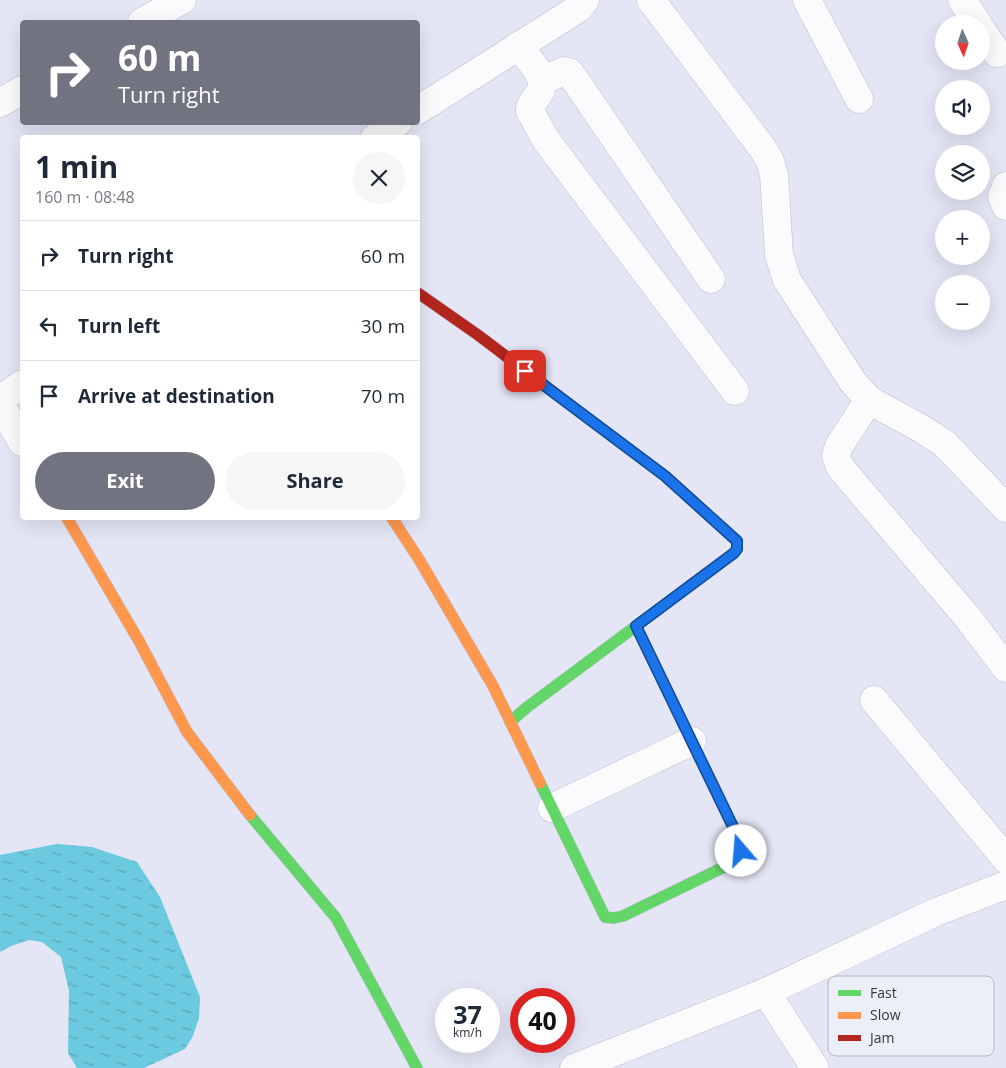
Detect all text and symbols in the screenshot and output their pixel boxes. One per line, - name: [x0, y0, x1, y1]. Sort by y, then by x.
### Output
- north arrow: [935, 15, 990, 70]
- map controls: [935, 15, 990, 330]
- text: 60 m: [118, 34, 201, 81]
- icon: right: [35, 40, 100, 105]
- text: Turn right: [118, 79, 220, 109]
- button: sound: [935, 80, 990, 135]
- button: layers: [935, 145, 990, 200]
- text: 1 min: [35, 146, 118, 187]
- button: close: [353, 152, 405, 204]
- text: 160 m · 08:48: [35, 186, 135, 208]
- button: +: [935, 210, 990, 265]
- icon: right: [35, 242, 63, 270]
- text: Turn right: [78, 243, 173, 269]
- text: 60 m: [361, 243, 405, 269]
- button: −: [935, 275, 990, 330]
- icon: left: [35, 312, 63, 340]
- text: Turn left: [78, 313, 160, 339]
- text: 30 m: [361, 313, 405, 339]
- pin: [504, 350, 546, 392]
- icon: arrive: [511, 357, 539, 385]
- icon: arrive: [35, 382, 63, 410]
- text: Arrive at destination: [78, 383, 275, 409]
- text: 70 m: [361, 383, 405, 409]
- button: Exit: [35, 452, 215, 510]
- button: Share: [225, 452, 405, 510]
- position arrow: [714, 824, 766, 876]
- legend: [828, 976, 994, 1056]
- text: Fast: [870, 983, 897, 1002]
- speed limit sign: 40: [510, 988, 575, 1053]
- text: 37: [453, 997, 482, 1031]
- text: Slow: [870, 1005, 901, 1024]
- text: km/h: [453, 1024, 482, 1041]
- text: Jam: [868, 1028, 895, 1047]

